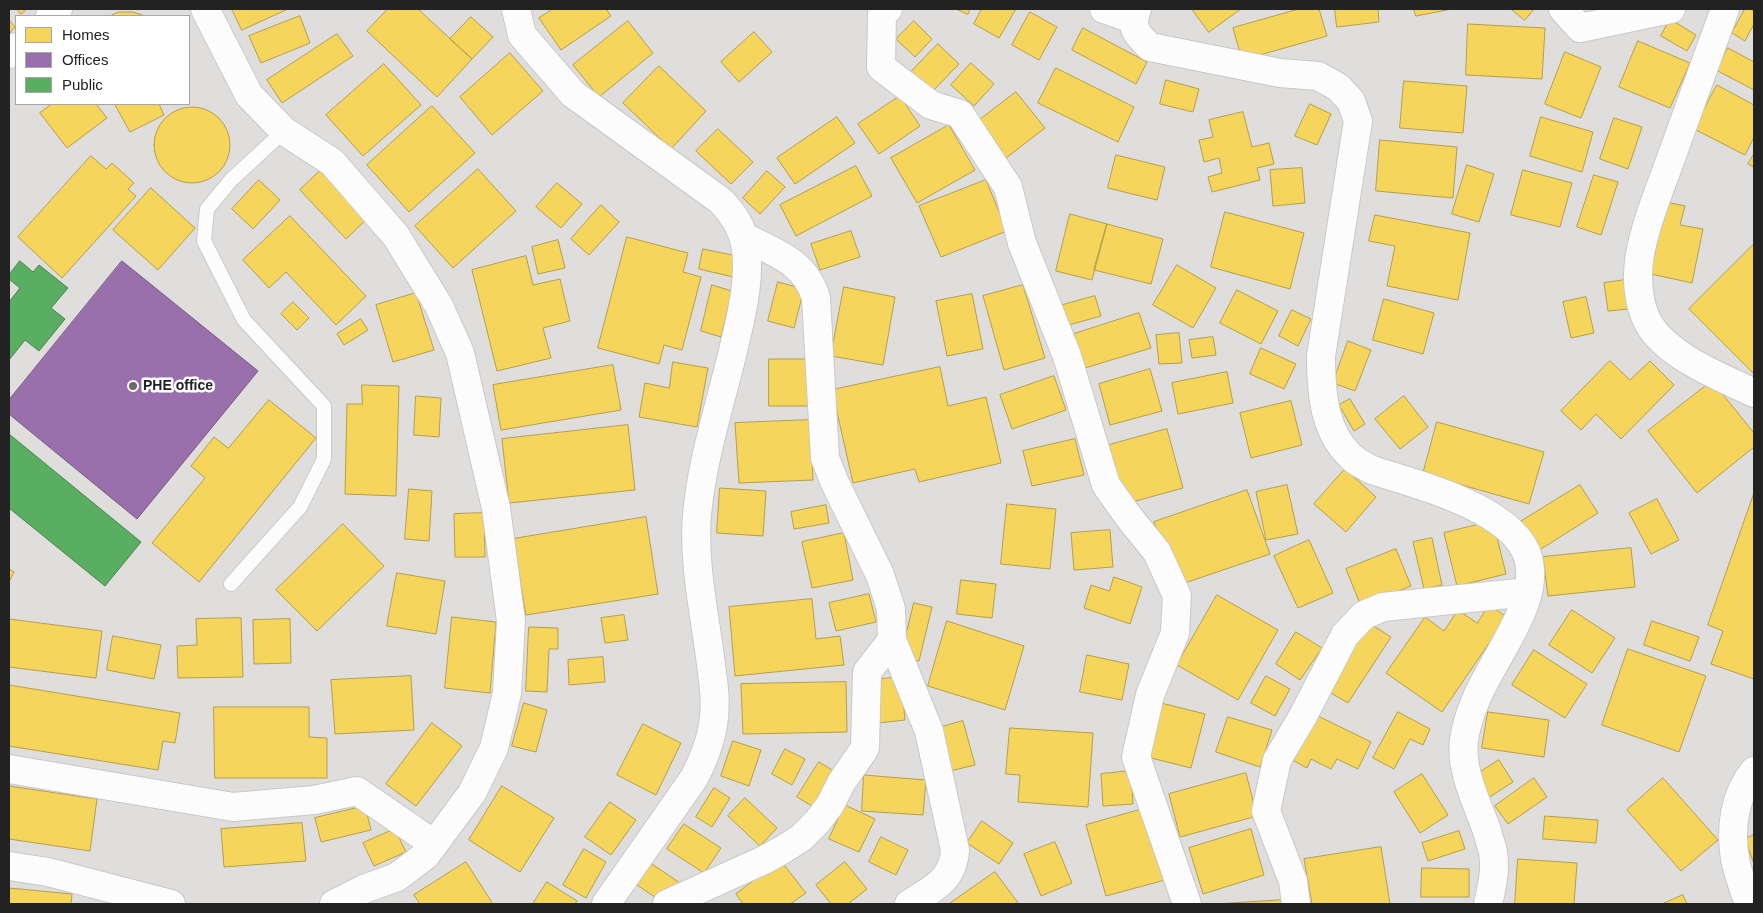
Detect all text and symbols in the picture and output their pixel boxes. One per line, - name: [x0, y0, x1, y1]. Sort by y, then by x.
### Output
- legend: [15, 15, 190, 105]
- text: Homes: [62, 26, 110, 43]
- text: Offices: [62, 51, 108, 68]
- text: Public: [62, 76, 103, 93]
- place label: PHE office: [143, 378, 213, 394]
- marker: PHE office: [127, 380, 139, 392]

